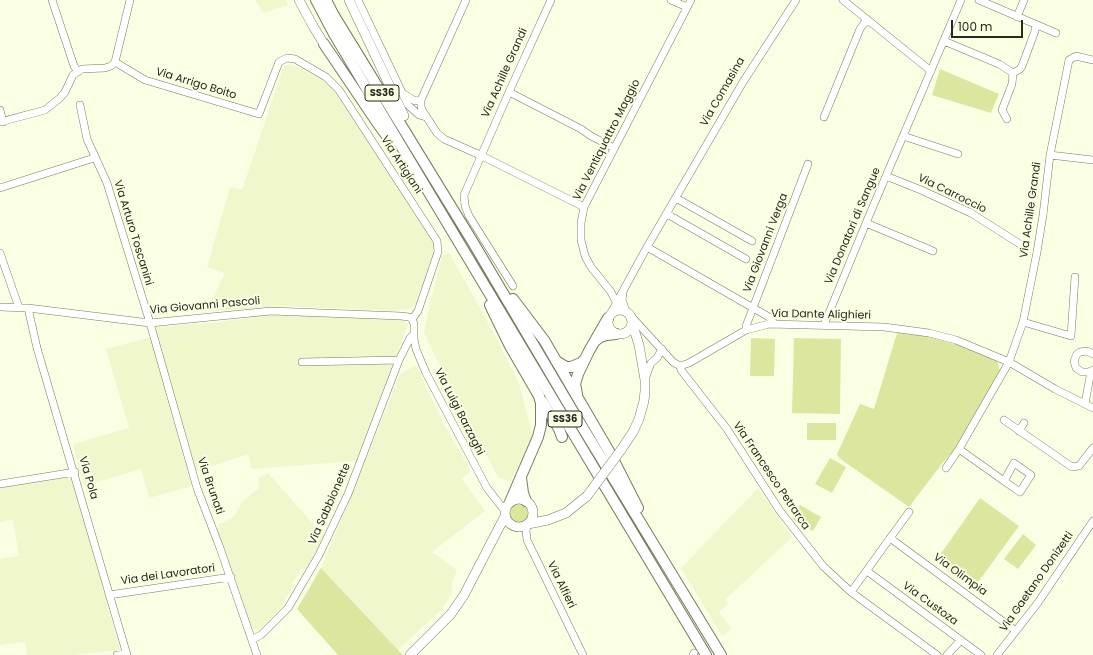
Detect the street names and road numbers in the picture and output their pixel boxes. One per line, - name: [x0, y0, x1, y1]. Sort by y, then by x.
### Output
- street label: Via Achille Grandi: [479, 26, 531, 120]
- street label: Via Comasina: [698, 55, 748, 129]
- street label: Via Arrigo Boito: [154, 65, 238, 103]
- street label: Via Ventiquattro Maggio: [571, 77, 643, 203]
- road number: SS36: [365, 85, 399, 101]
- street label: Via Artigiani: [377, 134, 425, 196]
- street label: Via Achille Grandi: [1018, 161, 1044, 259]
- street label: Via Donatori di Sangue: [822, 165, 884, 287]
- street label: Via Carroccio: [915, 172, 989, 216]
- street label: Via Arturo Toscanini: [111, 179, 155, 287]
- street label: Via Giovanni Verga: [741, 191, 791, 295]
- street label: Via Giovanni Pascoli: [149, 295, 261, 317]
- street label: Via Dante Alighieri: [771, 308, 871, 322]
- street label: Via Luigi Barzaghi: [431, 366, 487, 458]
- road number: SS36: [548, 411, 582, 427]
- street label: Via Francesco Petrarca: [730, 419, 812, 533]
- street label: Via Pola: [76, 455, 100, 501]
- street label: Via Brunati: [194, 456, 226, 516]
- street label: Via Sabbionette: [306, 461, 354, 547]
- street label: Via Gaetano Donizetti: [997, 530, 1077, 634]
- street label: Via Olimpia: [930, 551, 990, 599]
- street label: Via Alfieri: [544, 559, 578, 611]
- street label: Via dei Lavoratori: [120, 562, 216, 588]
- street label: Via Custoza: [900, 579, 960, 629]

